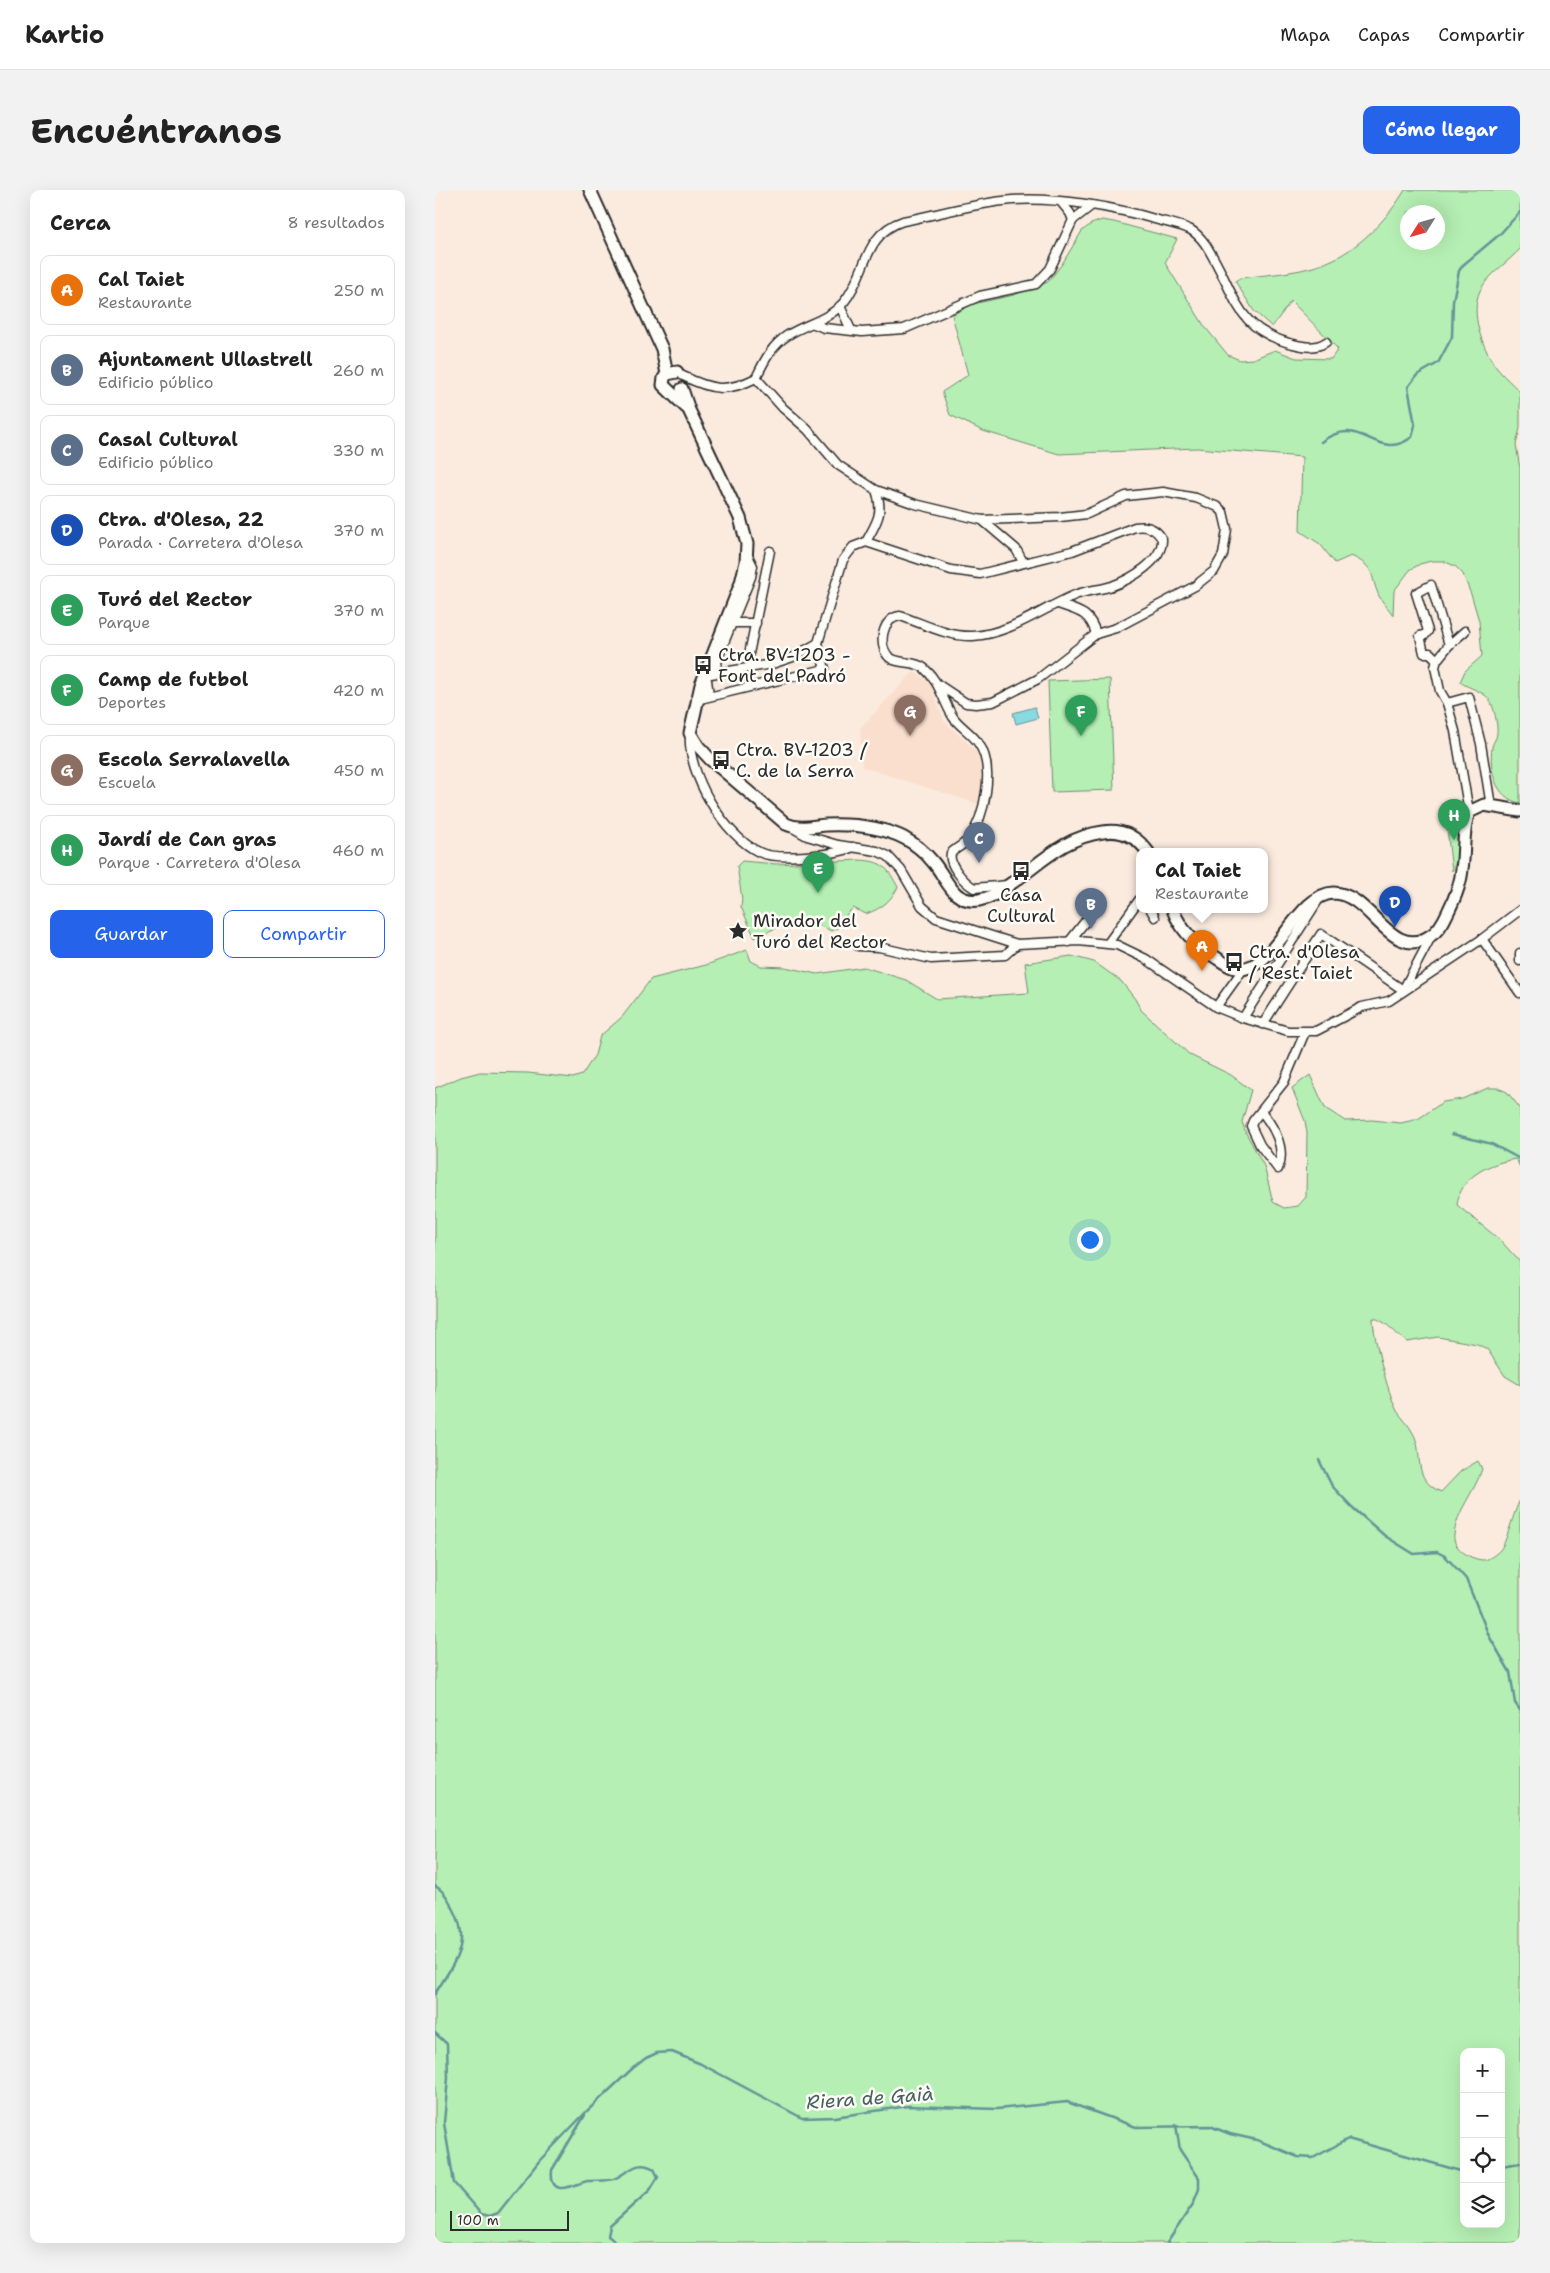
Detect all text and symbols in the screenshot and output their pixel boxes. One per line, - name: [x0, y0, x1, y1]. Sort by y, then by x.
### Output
- text: Kartio: [25, 19, 104, 51]
- text: Mapa: [1280, 23, 1330, 47]
- text: Capas: [1358, 23, 1410, 47]
- text: Compartir: [1438, 23, 1525, 47]
- button: Cómo llegar: [1363, 106, 1520, 154]
- text: Encuéntranos: [30, 107, 282, 154]
- north arrow: [1400, 205, 1445, 250]
- text: Cerca: [50, 209, 111, 237]
- text: 8 resultados: [287, 212, 385, 233]
- text: Cal Taiet: [98, 267, 184, 292]
- text: A: [61, 280, 73, 301]
- text: 250 m: [333, 280, 384, 301]
- text: Restaurante: [98, 292, 192, 313]
- text: Ajuntament Ullastrell: [98, 347, 313, 372]
- text: B: [62, 360, 72, 381]
- text: 260 m: [332, 360, 384, 381]
- text: Edificio público: [98, 372, 213, 393]
- text: Casal Cultural: [98, 427, 238, 452]
- text: C: [62, 440, 72, 461]
- text: 330 m: [332, 440, 384, 461]
- text: Edificio público: [98, 452, 213, 473]
- text: Ctra. d'Olesa, 22: [98, 507, 264, 532]
- text: D: [61, 520, 73, 541]
- text: 370 m: [333, 520, 384, 541]
- text: Parada · Carretera d'Olesa: [98, 532, 303, 553]
- text: Turó del Rector: [98, 587, 252, 612]
- text: E: [62, 600, 72, 621]
- text: 370 m: [333, 600, 384, 621]
- text: Parque: [98, 612, 150, 633]
- place label: Ctra. BV-1203 - Font del Padró: [718, 643, 851, 688]
- bus stop icon: Ctra. BV-1203 - Font del Padró: [692, 654, 714, 676]
- text: Camp de futbol: [98, 667, 248, 692]
- text: F: [62, 680, 72, 701]
- text: 420 m: [333, 680, 384, 701]
- text: Deportes: [98, 692, 166, 713]
- pin: G: [894, 695, 926, 736]
- pin: F: [1065, 695, 1097, 736]
- place label: Ctra. BV-1203 / C. de la Serra: [736, 738, 868, 783]
- text: Escola Serralavella: [98, 747, 290, 772]
- bus stop icon: Ctra. BV-1203 / C. de la Serra: [710, 749, 732, 771]
- text: G: [61, 760, 73, 781]
- text: 450 m: [333, 760, 384, 781]
- text: Escuela: [98, 772, 156, 793]
- pin: H: [1438, 799, 1470, 840]
- pin: C: [963, 822, 995, 863]
- text: Jardí de Can gras: [98, 827, 277, 852]
- text: H: [61, 840, 73, 861]
- text: 460 m: [332, 840, 384, 861]
- popup: [1136, 848, 1268, 913]
- text: Parque · Carretera d'Olesa: [98, 852, 301, 873]
- pin: E: [802, 852, 834, 893]
- text: Cal Taiet: [1155, 858, 1241, 883]
- bus stop icon: Casa Cultural: [1010, 860, 1032, 882]
- place label: Casa Cultural: [987, 883, 1056, 928]
- text: Restaurante: [1155, 883, 1249, 904]
- pin: D: [1379, 886, 1411, 927]
- pin: B: [1075, 888, 1107, 929]
- place label: Mirador del Turó del Rector: [753, 909, 887, 954]
- button: Guardar: [50, 910, 213, 958]
- button: Compartir: [223, 910, 385, 958]
- place icon: Mirador del Turó del Rector: [727, 920, 749, 942]
- pin: A: [1186, 930, 1218, 971]
- place label: Ctra. d'Olesa / Rest. Taiet: [1249, 940, 1359, 985]
- bus stop icon: Ctra. d'Olesa / Rest. Taiet: [1223, 951, 1245, 973]
- your location: [1077, 1227, 1103, 1253]
- map controls: [1460, 2048, 1505, 2228]
- button: +: [1460, 2048, 1505, 2093]
- water label: Riera de Gaià: [805, 2081, 935, 2115]
- button: −: [1460, 2093, 1505, 2138]
- button: locate: [1460, 2138, 1505, 2183]
- button: layers: [1460, 2183, 1505, 2228]
- scale bar: [450, 2208, 569, 2231]
- text: 100 m: [457, 2211, 499, 2229]

